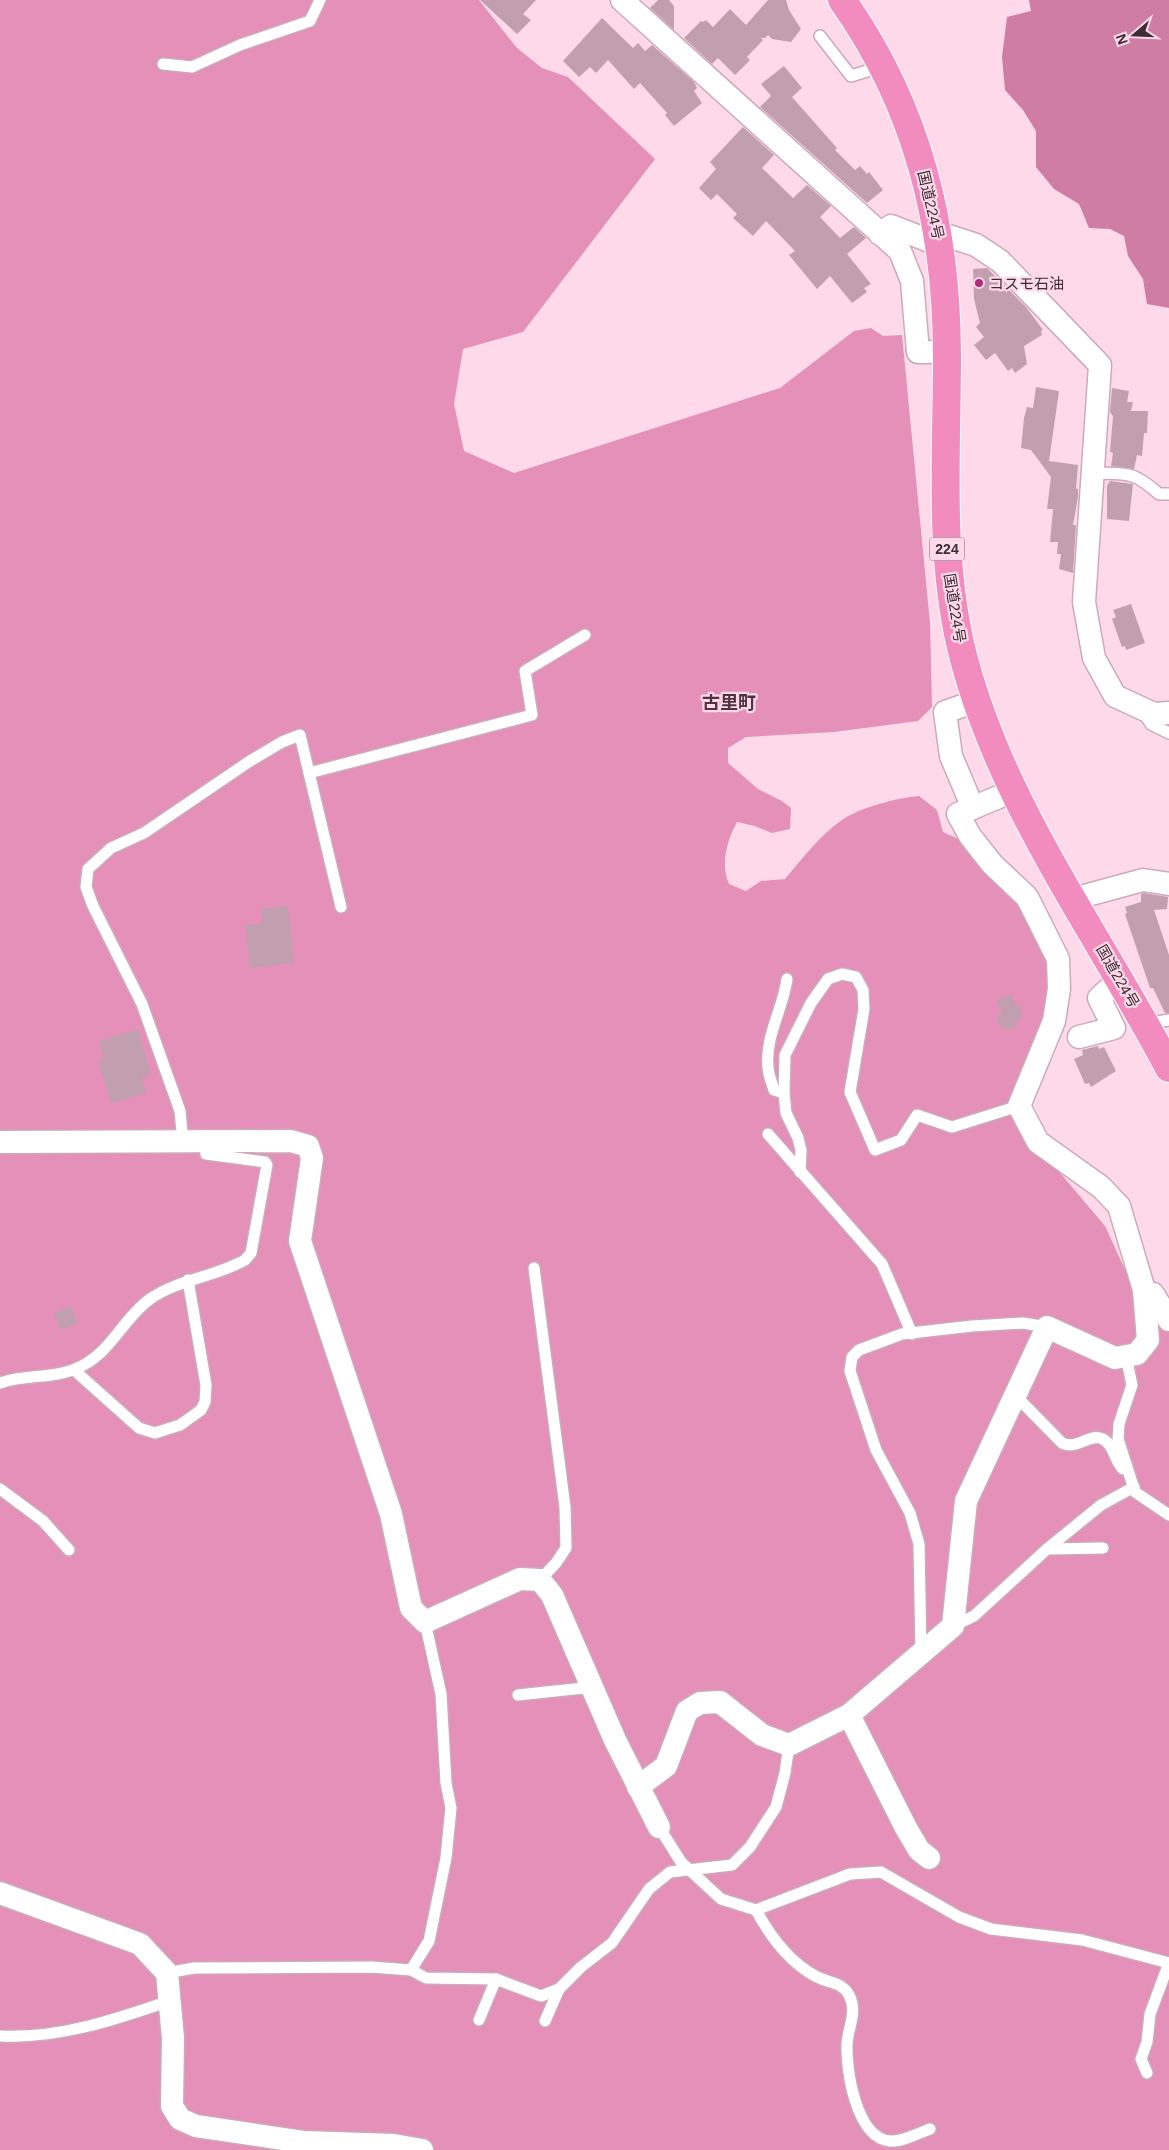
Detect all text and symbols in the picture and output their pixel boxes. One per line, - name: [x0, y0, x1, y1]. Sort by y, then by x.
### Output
- north arrow: [1109, 10, 1159, 60]
- text: N: [1112, 32, 1131, 47]
- street label: 国道224号: [915, 169, 947, 241]
- place label: コスモ石油: [989, 275, 1064, 292]
- marker: コスモ石油: [973, 277, 985, 289]
- road number: 224: [930, 538, 964, 560]
- street label: 国道224号: [941, 572, 969, 644]
- district label: 古里町: [702, 693, 756, 713]
- street label: 国道224号: [1093, 941, 1143, 1011]

